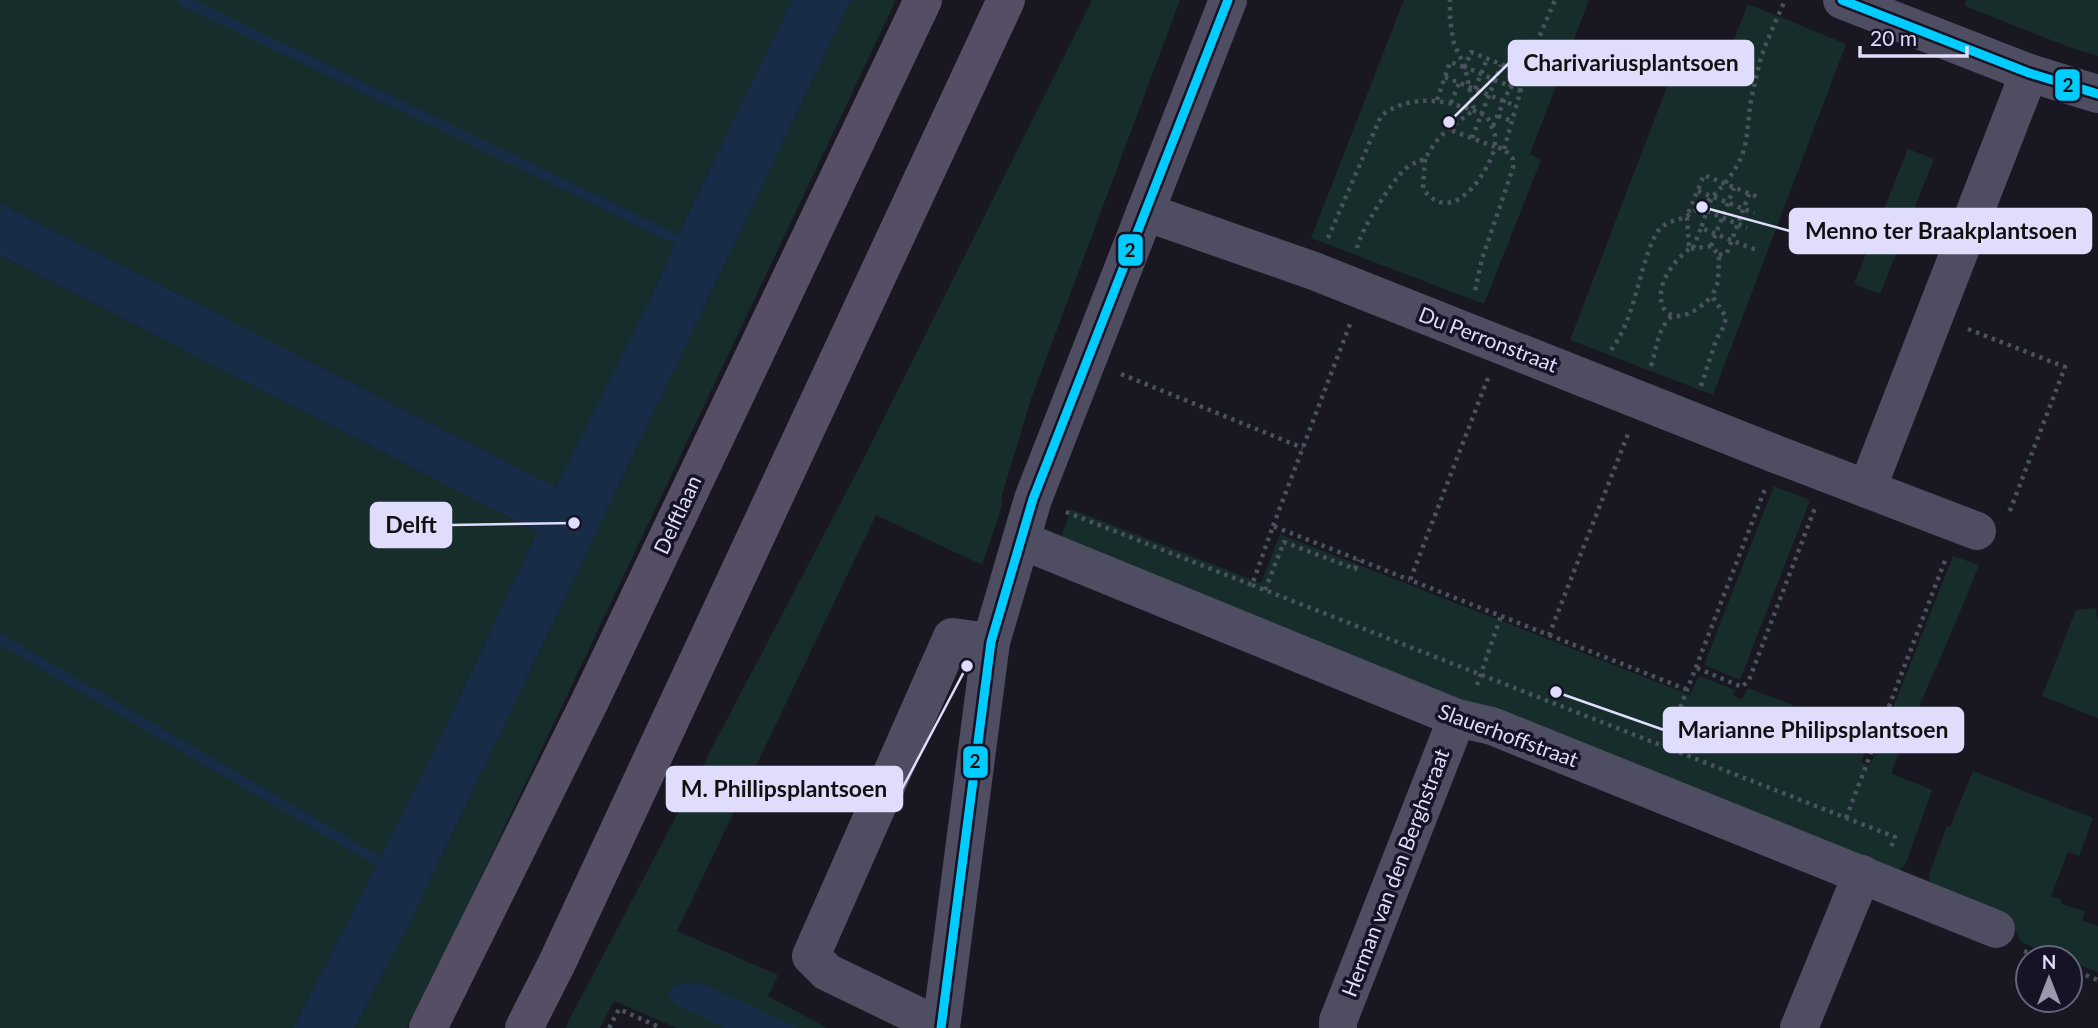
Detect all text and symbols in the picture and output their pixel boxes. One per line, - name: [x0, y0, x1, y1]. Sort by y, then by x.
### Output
- scale bar: [1860, 14, 1967, 58]
- text: 20 m: [1870, 25, 1917, 50]
- callout: Charivariusplantsoen: [1509, 41, 1753, 85]
- text: Charivariusplantsoen: [1523, 48, 1739, 76]
- line badge: 2: [2054, 68, 2081, 102]
- text: 2: [2062, 73, 2074, 96]
- callout: Menno ter Braakplantsoen: [1790, 209, 2091, 253]
- text: Menno ter Braakplantsoen: [1805, 216, 2077, 244]
- line badge: 2: [1117, 233, 1144, 267]
- text: 2: [1124, 238, 1136, 261]
- street label: Du Perronstraat: [1415, 301, 1562, 377]
- street label: Delftlaan: [648, 471, 706, 558]
- callout: Delft: [371, 503, 451, 547]
- text: Delft: [385, 510, 438, 538]
- street label: Slauerhoffstraat: [1435, 698, 1582, 772]
- callout: Marianne Philipsplantsoen: [1664, 708, 1963, 752]
- text: Marianne Philipsplantsoen: [1677, 715, 1949, 743]
- street label: Herman van den Berghstraat: [1336, 744, 1454, 1000]
- line badge: 2: [962, 745, 989, 779]
- text: 2: [969, 749, 981, 772]
- callout: M. Phillipsplantsoen: [667, 767, 902, 811]
- text: M. Phillipsplantsoen: [681, 774, 887, 802]
- north arrow: [2014, 944, 2084, 1014]
- text: N: [2042, 950, 2056, 973]

